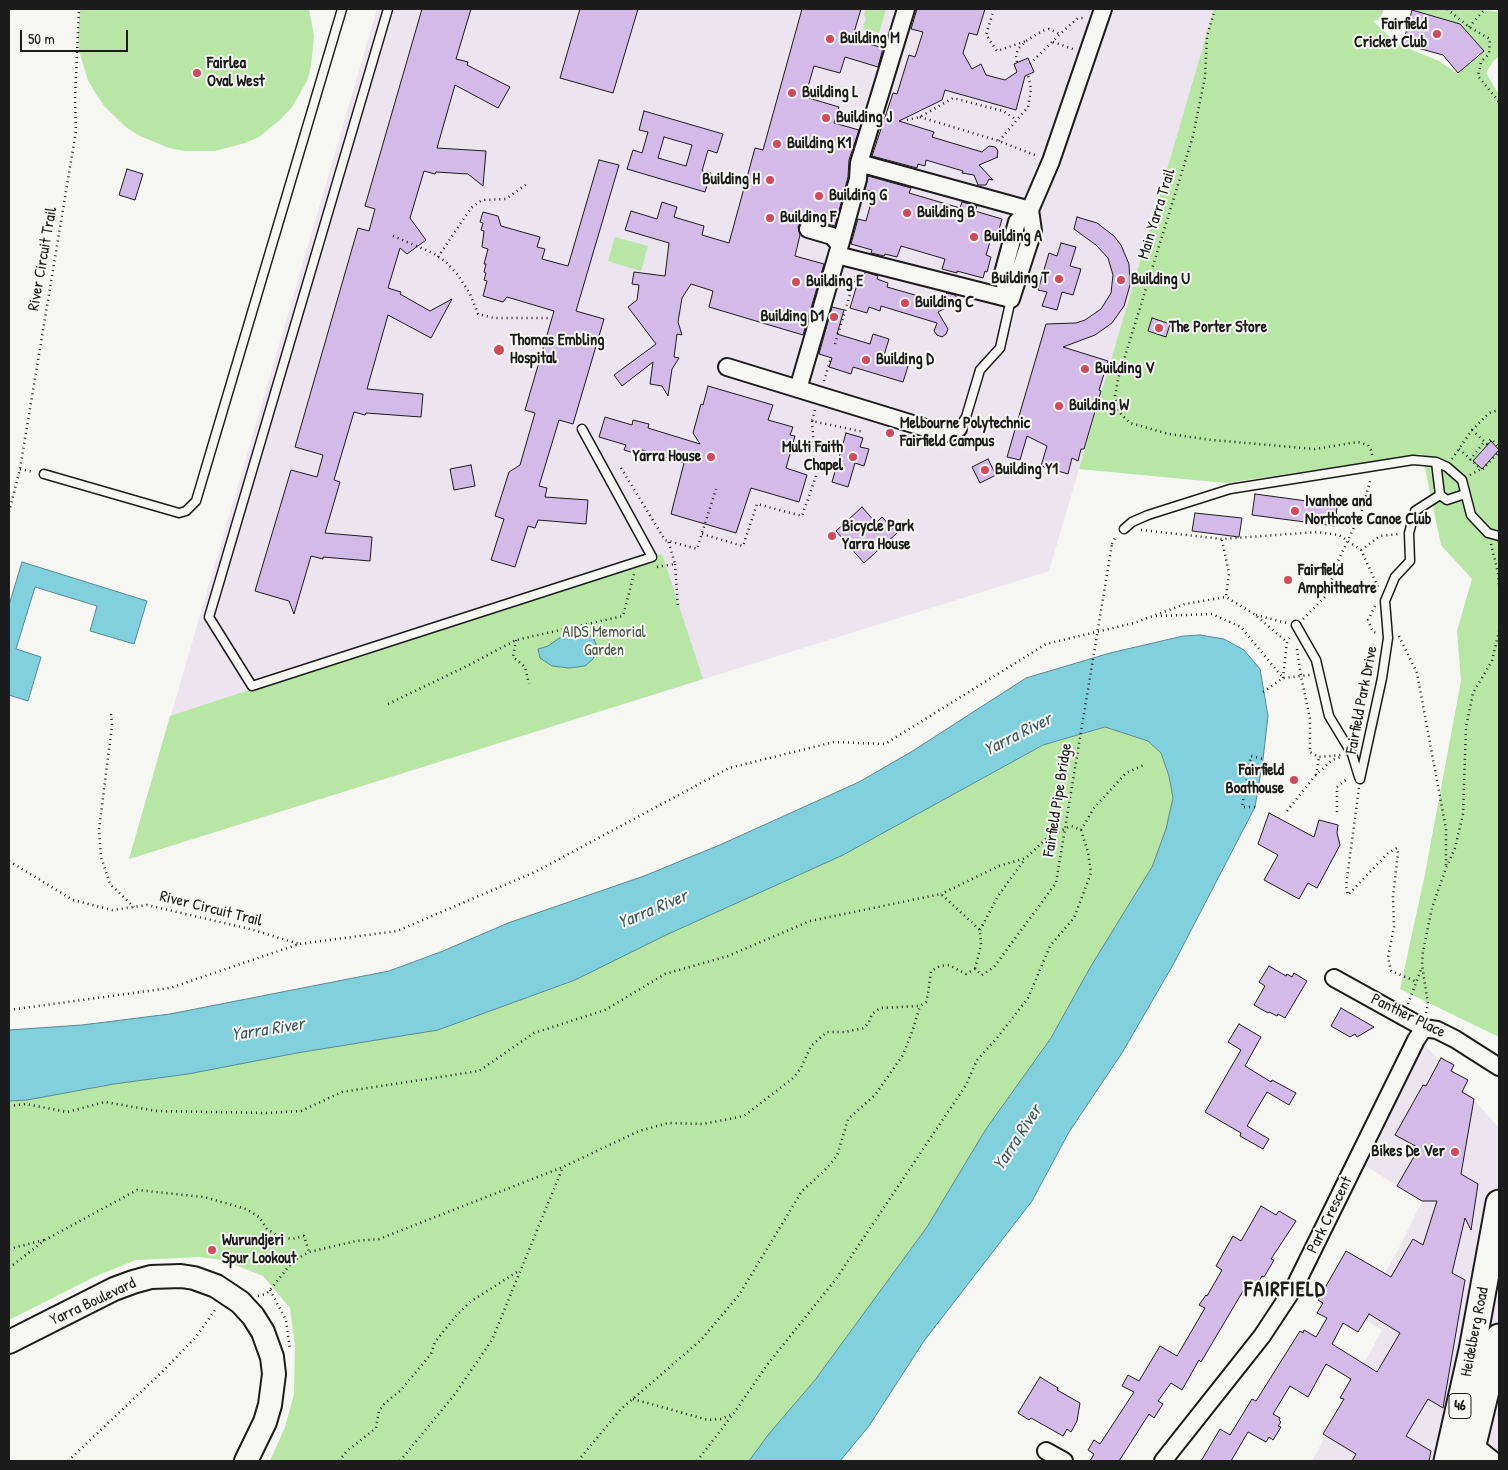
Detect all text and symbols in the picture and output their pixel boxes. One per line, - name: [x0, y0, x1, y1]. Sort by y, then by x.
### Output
- place label: Fairfield Cricket Club: [1354, 15, 1427, 53]
- scale bar: [22, 20, 130, 52]
- text: 50 m: [28, 28, 55, 49]
- marker: Fairfield Cricket Club: [1431, 28, 1443, 40]
- place label: Building M: [840, 29, 900, 49]
- marker: Building M: [824, 33, 836, 45]
- place label: Fairlea Oval West: [207, 54, 264, 92]
- marker: Fairlea Oval West: [191, 67, 203, 79]
- place label: Building L: [802, 83, 858, 103]
- marker: Building L: [786, 87, 798, 99]
- place label: Building J: [836, 108, 892, 128]
- marker: Building J: [820, 112, 832, 124]
- place label: Building K1: [787, 134, 851, 154]
- marker: Building K1: [771, 138, 783, 150]
- street label: Main Yarra Trail: [1134, 166, 1180, 262]
- place label: Building H: [702, 170, 760, 190]
- marker: Building H: [764, 174, 776, 186]
- place label: Building G: [829, 186, 887, 206]
- marker: Building G: [813, 190, 825, 202]
- place label: Building B: [917, 203, 975, 223]
- street label: River Circuit Trail: [24, 206, 62, 312]
- marker: Building B: [901, 207, 913, 219]
- place label: Building F: [780, 208, 836, 228]
- marker: Building F: [764, 212, 776, 224]
- place label: Building A: [984, 227, 1042, 247]
- marker: Building A: [968, 231, 980, 243]
- place label: Building T: [991, 269, 1049, 289]
- place label: Building U: [1131, 270, 1190, 290]
- place label: Building E: [806, 272, 863, 292]
- marker: Building T: [1053, 273, 1065, 285]
- marker: Building U: [1115, 274, 1127, 286]
- marker: Building E: [790, 276, 802, 288]
- place label: Building C: [915, 293, 974, 313]
- marker: Building C: [899, 297, 911, 309]
- place label: Building D1: [760, 307, 824, 327]
- marker: Building D1: [828, 311, 840, 323]
- place label: The Porter Store: [1169, 318, 1267, 338]
- marker: The Porter Store: [1153, 322, 1165, 334]
- place label: Thomas Embling Hospital: [510, 331, 604, 369]
- marker: Thomas Embling Hospital: [492, 343, 506, 357]
- place label: Building D: [876, 350, 934, 370]
- marker: Building D: [860, 354, 872, 366]
- place label: Building V: [1095, 359, 1154, 379]
- marker: Building V: [1079, 363, 1091, 375]
- place label: Building W: [1069, 396, 1129, 416]
- marker: Building W: [1053, 400, 1065, 412]
- place label: Melbourne Polytechnic Fairfield Campus: [900, 414, 1030, 452]
- marker: Melbourne Polytechnic Fairfield Campus: [884, 427, 896, 439]
- place label: Multi Faith Chapel: [782, 438, 843, 476]
- place label: Yarra House: [633, 447, 701, 467]
- marker: Yarra House: [705, 451, 717, 463]
- marker: Multi Faith Chapel: [847, 451, 859, 463]
- place label: Building Y1: [995, 460, 1058, 480]
- marker: Building Y1: [979, 464, 991, 476]
- place label: Ivanhoe and Northcote Canoe Club: [1305, 492, 1431, 530]
- marker: Ivanhoe and Northcote Canoe Club: [1289, 505, 1301, 517]
- place label: Bicycle Park Yarra House: [842, 517, 914, 555]
- marker: Bicycle Park Yarra House: [826, 530, 838, 542]
- place label: Fairfield Amphitheatre: [1298, 561, 1377, 599]
- marker: Fairfield Amphitheatre: [1282, 574, 1294, 586]
- park label: AIDS Memorial Garden: [562, 623, 646, 661]
- street label: Fairfield Park Drive: [1342, 644, 1382, 756]
- water label: Yarra River: [980, 709, 1056, 761]
- street label: Fairfield Pipe Bridge: [1040, 742, 1076, 858]
- place label: Fairfield Boathouse: [1226, 761, 1284, 799]
- marker: Fairfield Boathouse: [1288, 774, 1300, 786]
- water label: Yarra River: [615, 886, 691, 934]
- street label: River Circuit Trail: [158, 887, 264, 931]
- street label: Panther Place: [1368, 990, 1448, 1042]
- water label: Yarra River: [230, 1014, 306, 1046]
- water label: Yarra River: [989, 1101, 1047, 1175]
- place label: Bikes De Ver: [1371, 1142, 1445, 1162]
- marker: Bikes De Ver: [1449, 1146, 1461, 1158]
- street label: Park Crescent: [1303, 1173, 1357, 1257]
- place label: Wurundjeri Spur Lookout: [222, 1231, 296, 1269]
- marker: Wurundjeri Spur Lookout: [206, 1244, 218, 1256]
- street label: Yarra Boulevard: [47, 1274, 139, 1330]
- district label: FAIRFIELD: [1243, 1277, 1327, 1303]
- street label: Heidelberg Road: [1457, 1286, 1493, 1378]
- road number: 46: [1449, 1394, 1471, 1418]

